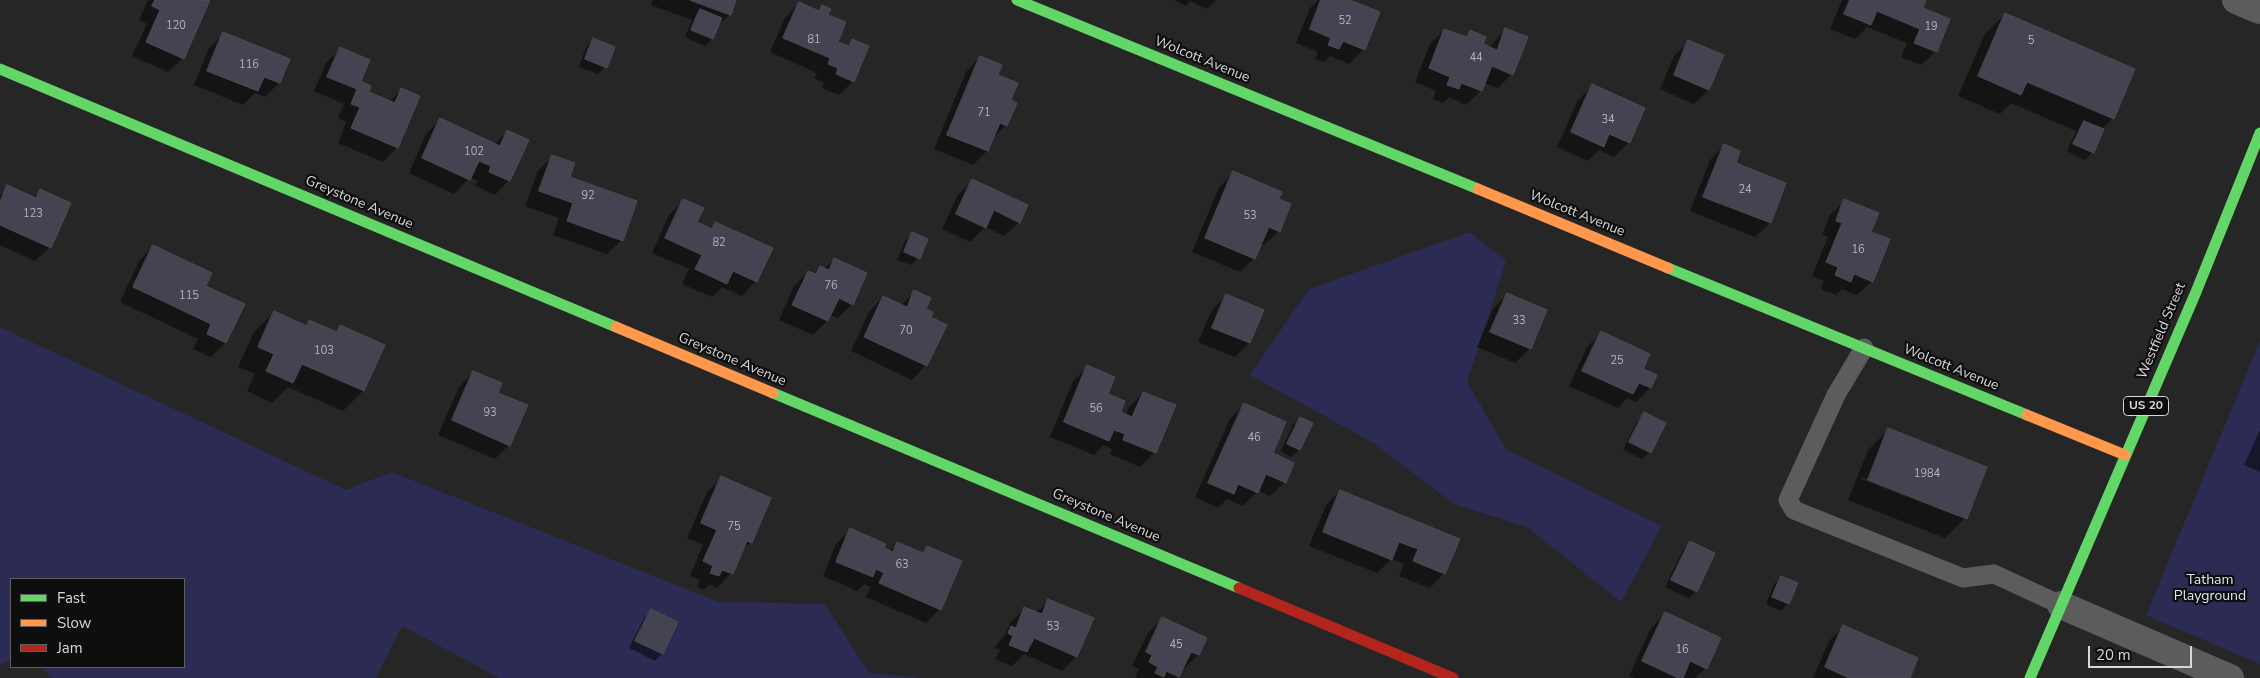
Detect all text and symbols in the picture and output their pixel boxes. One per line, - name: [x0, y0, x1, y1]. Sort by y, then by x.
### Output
- house number: 52: [1338, 14, 1352, 28]
- house number: 120: [166, 19, 186, 33]
- house number: 19: [1924, 20, 1938, 34]
- house number: 81: [807, 33, 821, 47]
- street label: Wolcott Avenue: [1152, 33, 1252, 87]
- house number: 5: [2028, 34, 2034, 48]
- house number: 44: [1469, 51, 1483, 65]
- house number: 116: [239, 58, 259, 72]
- house number: 71: [977, 106, 991, 120]
- house number: 34: [1601, 113, 1615, 127]
- house number: 102: [464, 145, 484, 159]
- street label: Greystone Avenue: [303, 173, 415, 233]
- house number: 24: [1738, 183, 1752, 197]
- street label: Wolcott Avenue: [1527, 187, 1627, 241]
- house number: 92: [581, 189, 595, 203]
- house number: 123: [23, 207, 43, 221]
- house number: 53: [1243, 209, 1257, 223]
- house number: 82: [712, 236, 726, 250]
- house number: 16: [1851, 243, 1865, 257]
- house number: 76: [824, 279, 838, 293]
- street label: Westfield Street: [2134, 280, 2190, 382]
- house number: 115: [179, 289, 199, 303]
- house number: 33: [1512, 314, 1526, 328]
- house number: 70: [899, 324, 913, 338]
- street label: Greystone Avenue: [676, 330, 788, 390]
- street label: Wolcott Avenue: [1901, 341, 2001, 395]
- house number: 103: [314, 344, 334, 358]
- house number: 25: [1610, 354, 1624, 368]
- road number: US 20: [2124, 396, 2168, 416]
- house number: 56: [1089, 402, 1103, 416]
- house number: 93: [483, 406, 497, 420]
- house number: 46: [1247, 431, 1261, 445]
- house number: 1984: [1914, 467, 1940, 481]
- street label: Greystone Avenue: [1050, 486, 1162, 546]
- house number: 75: [727, 520, 741, 534]
- house number: 63: [895, 558, 909, 572]
- park label: Tatham Playground: [2174, 573, 2246, 606]
- legend: [10, 578, 185, 668]
- text: Fast: [57, 588, 85, 608]
- text: Slow: [57, 613, 91, 633]
- house number: 53: [1046, 620, 1060, 634]
- scale bar: [2090, 636, 2194, 668]
- text: Jam: [57, 638, 83, 658]
- house number: 45: [1169, 638, 1183, 652]
- house number: 16: [1675, 643, 1689, 657]
- text: 20 m: [2096, 645, 2131, 665]

